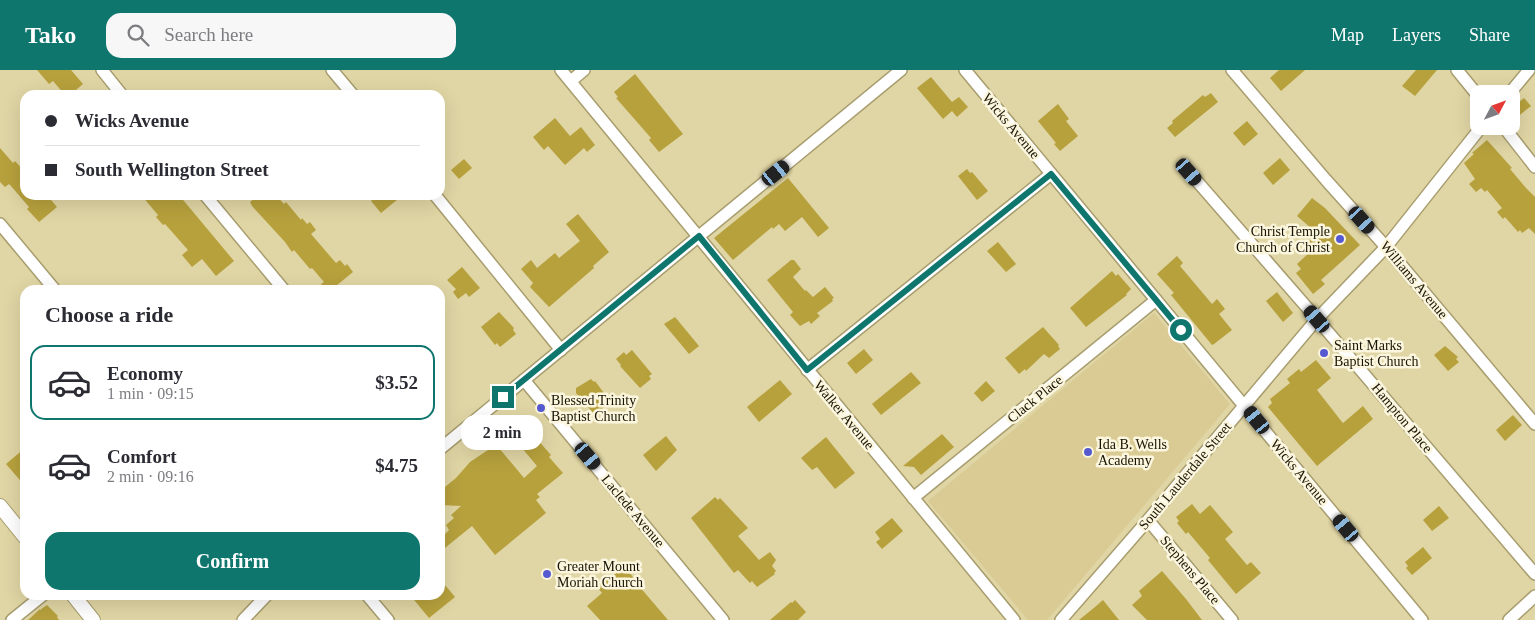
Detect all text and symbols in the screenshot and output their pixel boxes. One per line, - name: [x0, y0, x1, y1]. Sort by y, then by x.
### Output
- search box: [106, 13, 456, 58]
- icon: search: [124, 21, 152, 49]
- text: Tako: [25, 22, 76, 48]
- text: Search here: [164, 24, 253, 45]
- text: Map: [1331, 25, 1364, 45]
- text: Layers: [1392, 25, 1441, 45]
- text: Share: [1469, 25, 1510, 45]
- north arrow: [1470, 85, 1520, 135]
- map controls: [1470, 85, 1520, 135]
- street label: Wicks Avenue: [979, 90, 1043, 162]
- text: Wicks Avenue: [75, 110, 189, 131]
- car: [1173, 156, 1204, 188]
- car: [759, 158, 792, 188]
- text: South Wellington Street: [75, 159, 269, 180]
- car: [1346, 204, 1377, 236]
- place label: Christ Temple Church of Christ: [1236, 224, 1330, 255]
- marker: Christ Temple Church of Christ: [1334, 233, 1346, 245]
- street label: Williams Avenue: [1377, 238, 1451, 322]
- text: Choose a ride: [45, 302, 173, 327]
- car: [1301, 303, 1332, 335]
- route start: [1170, 319, 1192, 341]
- place label: Saint Marks Baptist Church: [1334, 338, 1418, 369]
- marker: Saint Marks Baptist Church: [1318, 347, 1330, 359]
- icon: car: [47, 360, 92, 405]
- text: Economy: [107, 363, 183, 384]
- text: $3.52: [375, 372, 418, 393]
- street label: Clack Place: [1004, 372, 1066, 426]
- street label: Walker Avenue: [811, 378, 877, 452]
- street label: Hampton Place: [1369, 380, 1435, 456]
- text: 1 min · 09:15: [107, 385, 194, 402]
- route end: [492, 386, 514, 408]
- place label: Blessed Trinity Baptist Church: [551, 393, 636, 424]
- marker: Blessed Trinity Baptist Church: [535, 402, 547, 414]
- car: [1241, 404, 1272, 436]
- callout: 2 min: [462, 414, 544, 450]
- street label: South Lauderdale Street: [1136, 419, 1234, 533]
- text: 2 min: [483, 424, 521, 441]
- street label: Wicks Avenue: [1267, 436, 1331, 508]
- place label: Ida B. Wells Academy: [1098, 437, 1167, 468]
- car: [572, 440, 603, 472]
- icon: car: [47, 443, 92, 488]
- text: Comfort: [107, 446, 177, 467]
- marker: Ida B. Wells Academy: [1082, 446, 1094, 458]
- text: $4.75: [375, 455, 418, 476]
- text: 2 min · 09:16: [107, 468, 194, 485]
- street label: Laclede Avenue: [598, 472, 668, 550]
- car: [1330, 512, 1361, 544]
- button: Confirm: [45, 532, 420, 590]
- street label: Stephens Place: [1157, 533, 1223, 607]
- place label: Greater Mount Moriah Church: [557, 559, 643, 590]
- marker: Greater Mount Moriah Church: [541, 568, 553, 580]

